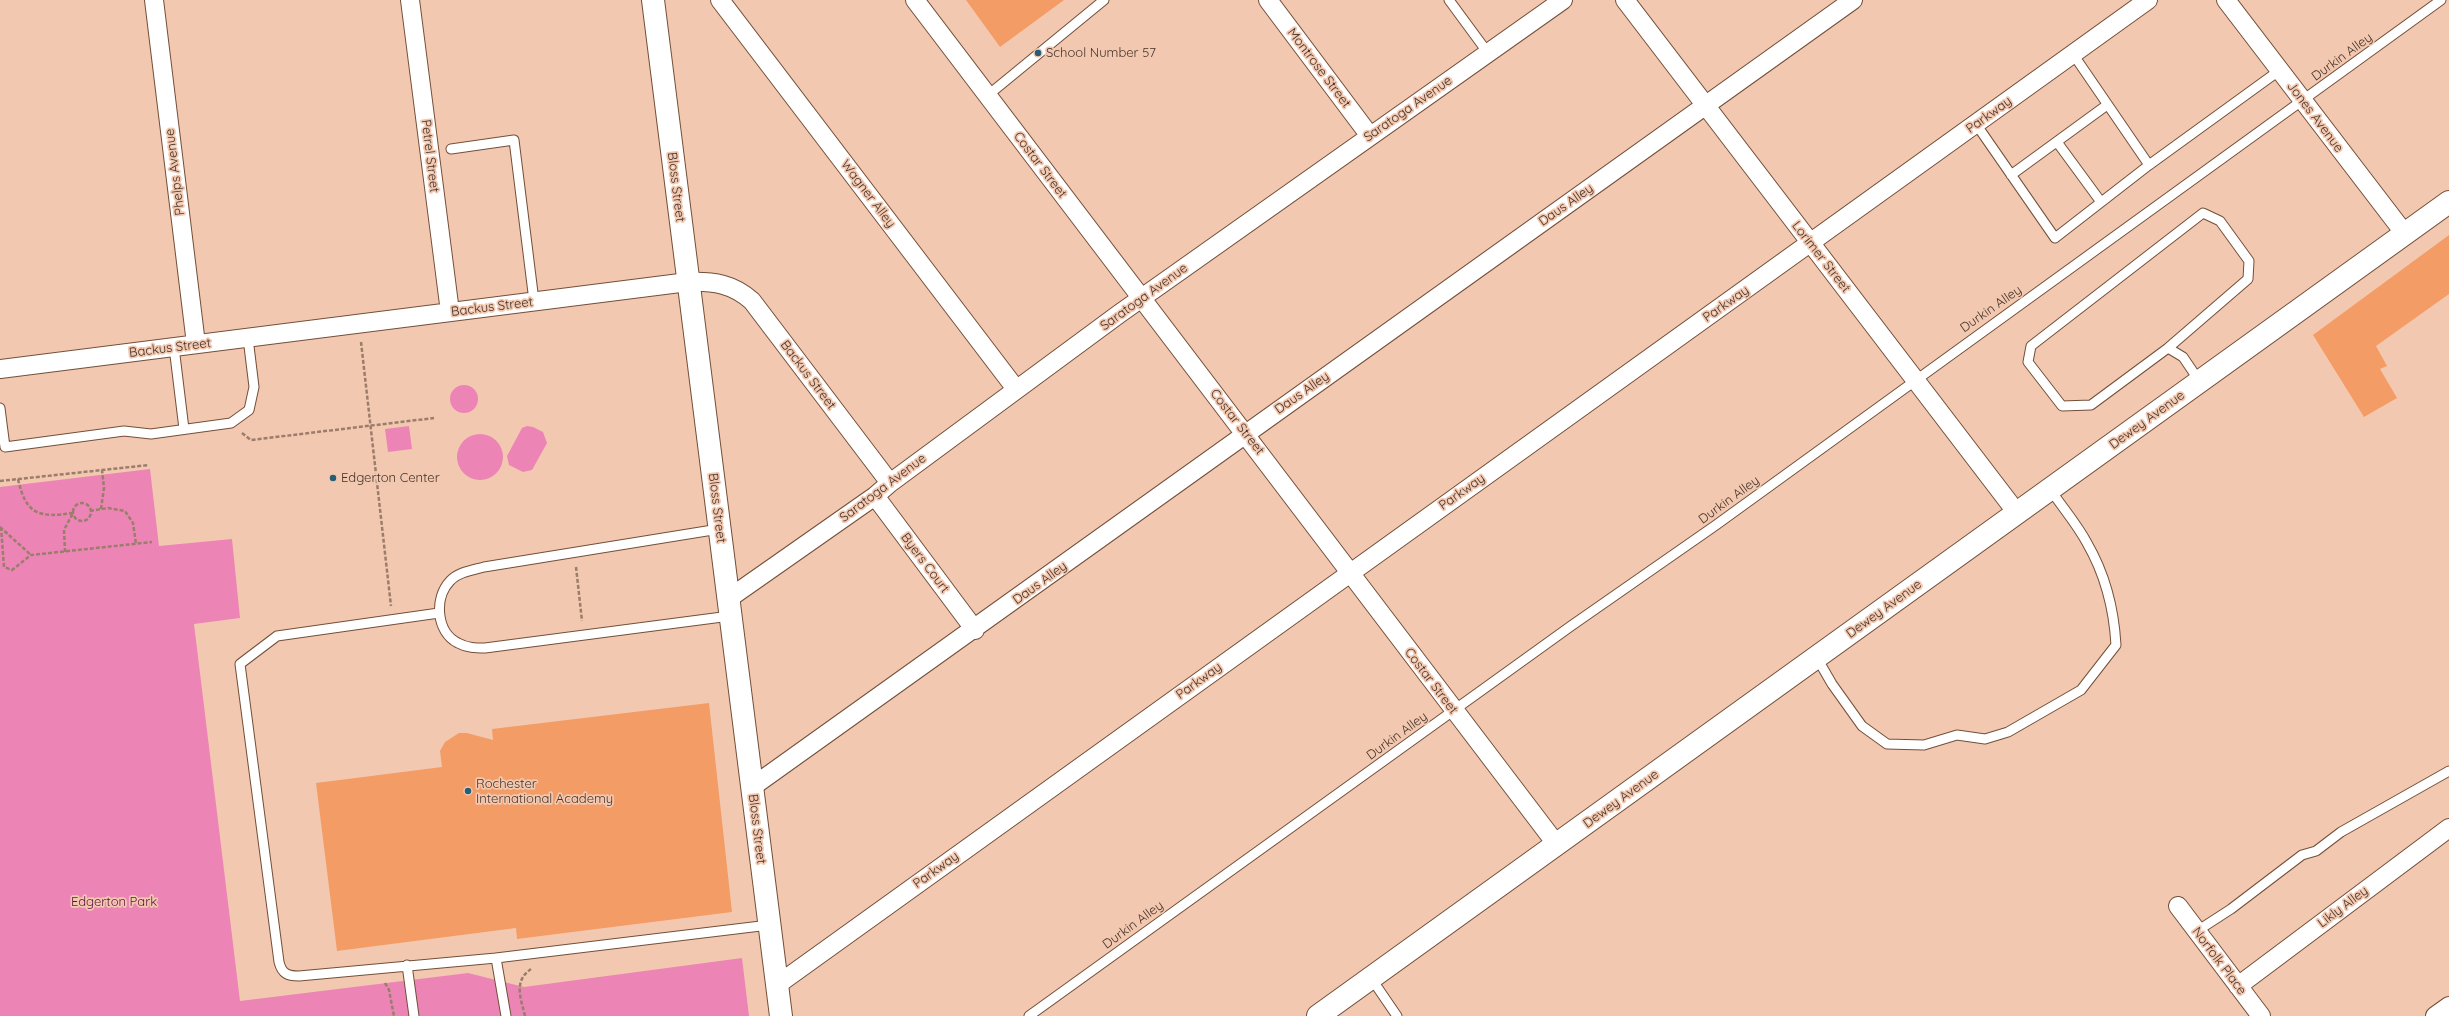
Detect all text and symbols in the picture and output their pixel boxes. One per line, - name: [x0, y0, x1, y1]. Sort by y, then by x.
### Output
- street label: Montrose Street: [1284, 25, 1354, 111]
- street label: Durkin Alley: [2309, 30, 2375, 84]
- place label: School Number 57: [1046, 45, 1156, 61]
- marker: School Number 57: [1033, 48, 1043, 58]
- street label: Saratoga Avenue: [1361, 73, 1455, 145]
- street label: Jones Avenue: [2283, 79, 2347, 155]
- street label: Parkway: [1963, 93, 2015, 137]
- street label: Petrel Street: [418, 119, 442, 193]
- street label: Phelps Avenue: [162, 128, 188, 216]
- street label: Costar Street: [1010, 129, 1070, 201]
- street label: Bloss Street: [664, 151, 688, 223]
- street label: Wagner Alley: [837, 157, 899, 231]
- street label: Daus Alley: [1536, 181, 1596, 229]
- street label: Lorimer Street: [1788, 218, 1854, 296]
- street label: Saratoga Avenue: [1097, 260, 1191, 334]
- street label: Durkin Alley: [1957, 282, 2025, 336]
- street label: Parkway: [1700, 283, 1752, 325]
- street label: Backus Street: [450, 294, 534, 320]
- street label: Backus Street: [128, 335, 212, 361]
- street label: Backus Street: [777, 337, 839, 413]
- street label: Daus Alley: [1272, 369, 1332, 417]
- street label: Costar Street: [1207, 386, 1267, 458]
- street label: Dewey Avenue: [2106, 387, 2188, 453]
- street label: Saratoga Avenue: [837, 450, 929, 526]
- place label: Edgerton Center: [341, 470, 440, 486]
- street label: Parkway: [1436, 471, 1488, 513]
- street label: Bloss Street: [705, 472, 729, 544]
- marker: Edgerton Center: [328, 473, 338, 483]
- street label: Durkin Alley: [1696, 473, 1762, 527]
- street label: Byers Court: [897, 530, 953, 596]
- street label: Daus Alley: [1010, 558, 1070, 608]
- street label: Dewey Avenue: [1843, 576, 1925, 642]
- street label: Costar Street: [1401, 645, 1461, 717]
- street label: Parkway: [1173, 659, 1225, 703]
- street label: Durkin Alley: [1364, 709, 1430, 763]
- street label: Dewey Avenue: [1580, 766, 1662, 832]
- place label: Rochester International Academy: [476, 776, 613, 807]
- marker: Rochester International Academy: [463, 786, 473, 796]
- street label: Bloss Street: [745, 793, 769, 865]
- street label: Parkway: [910, 848, 962, 892]
- street label: Likly Alley: [2315, 883, 2371, 931]
- park label: Edgerton Park: [71, 894, 157, 910]
- street label: Durkin Alley: [1100, 898, 1166, 952]
- street label: Norfolk Place: [2189, 924, 2249, 998]

